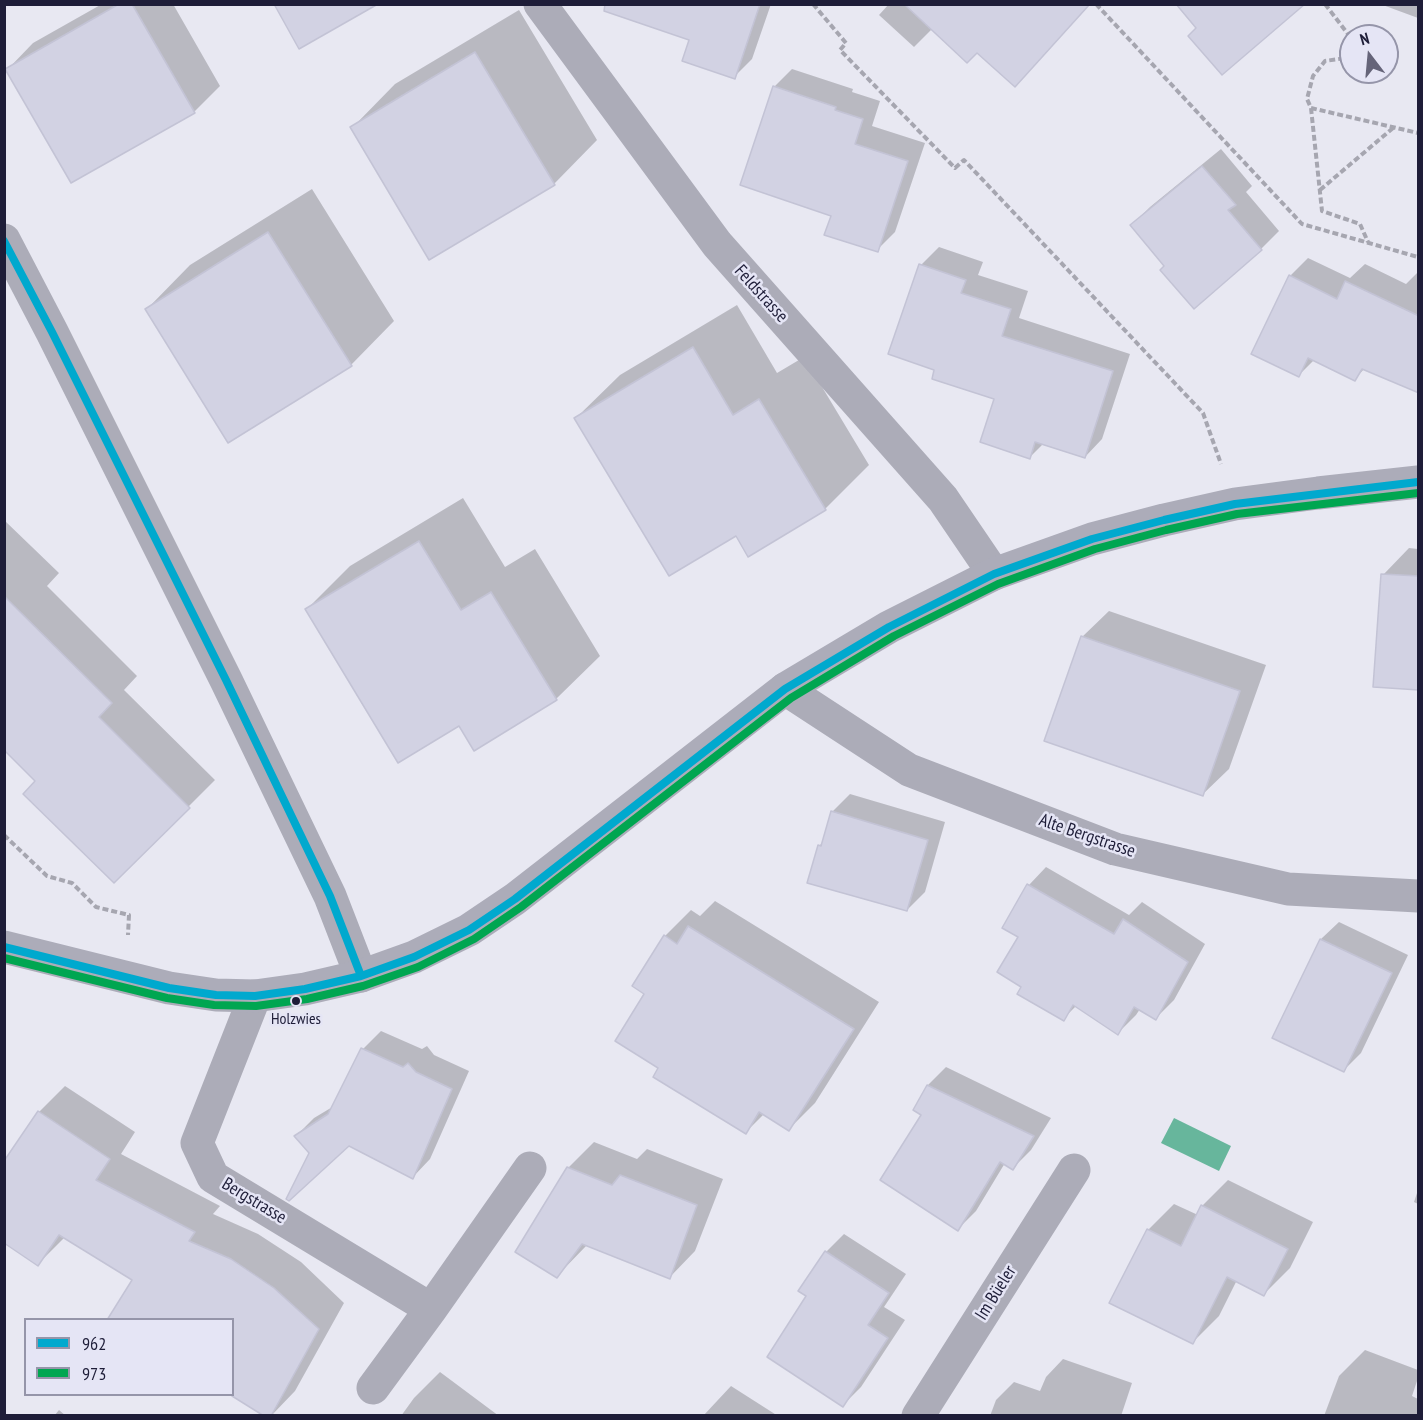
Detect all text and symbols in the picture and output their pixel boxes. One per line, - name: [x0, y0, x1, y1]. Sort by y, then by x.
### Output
- north arrow: [1339, 24, 1399, 84]
- text: N: [1358, 28, 1371, 49]
- street label: Feldstrasse: [730, 261, 792, 327]
- street label: Alte Bergstrasse: [1036, 809, 1138, 863]
- marker: Holzwies: [290, 995, 302, 1007]
- place label: Holzwies: [271, 1009, 321, 1029]
- street label: Bergstrasse: [218, 1173, 290, 1229]
- street label: Im Büeler: [971, 1262, 1021, 1324]
- legend: [24, 1318, 234, 1396]
- text: 962: [82, 1332, 106, 1355]
- text: 973: [82, 1362, 106, 1385]

